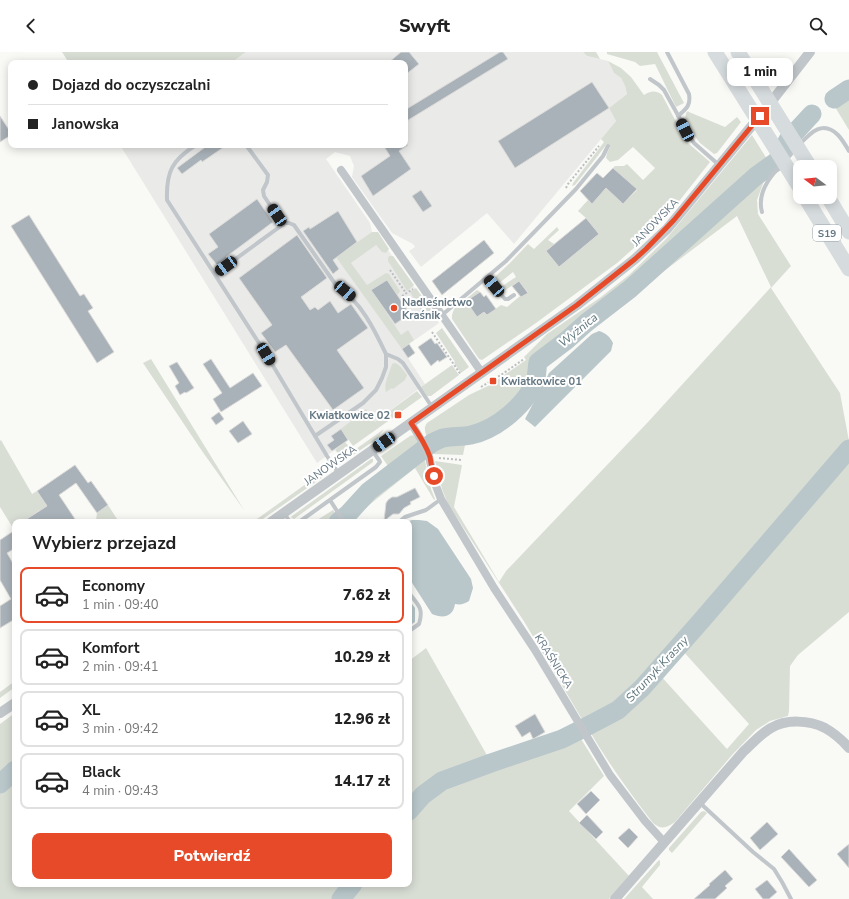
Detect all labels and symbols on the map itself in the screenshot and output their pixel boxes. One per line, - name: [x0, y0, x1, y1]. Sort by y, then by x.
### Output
- callout: 1 min: [727, 58, 793, 86]
- route end: [751, 107, 769, 125]
- car: [674, 117, 696, 143]
- north arrow: [793, 160, 837, 204]
- street label: JANOWSKA: [628, 195, 682, 250]
- car: [265, 202, 289, 228]
- road number: S19: [813, 225, 841, 241]
- car: [213, 254, 239, 278]
- car: [482, 273, 506, 299]
- car: [332, 279, 358, 303]
- place label: Nadleśnictwo Kraśnik: [402, 295, 472, 323]
- marker: Nadleśnictwo Kraśnik: [389, 303, 399, 313]
- water label: Wyżnica: [555, 309, 601, 351]
- car: [255, 341, 277, 367]
- place label: Kwiatkowice 01: [501, 374, 582, 389]
- marker: Kwiatkowice 01: [488, 376, 498, 386]
- place label: Kwiatkowice 02: [309, 408, 390, 423]
- marker: Kwiatkowice 02: [393, 410, 403, 420]
- car: [371, 430, 397, 454]
- street label: JANOWSKA: [300, 442, 360, 490]
- route start: [425, 467, 443, 485]
- street label: KRAŚNICKA: [531, 631, 577, 691]
- water label: Strumyk Krasny: [622, 632, 692, 705]

